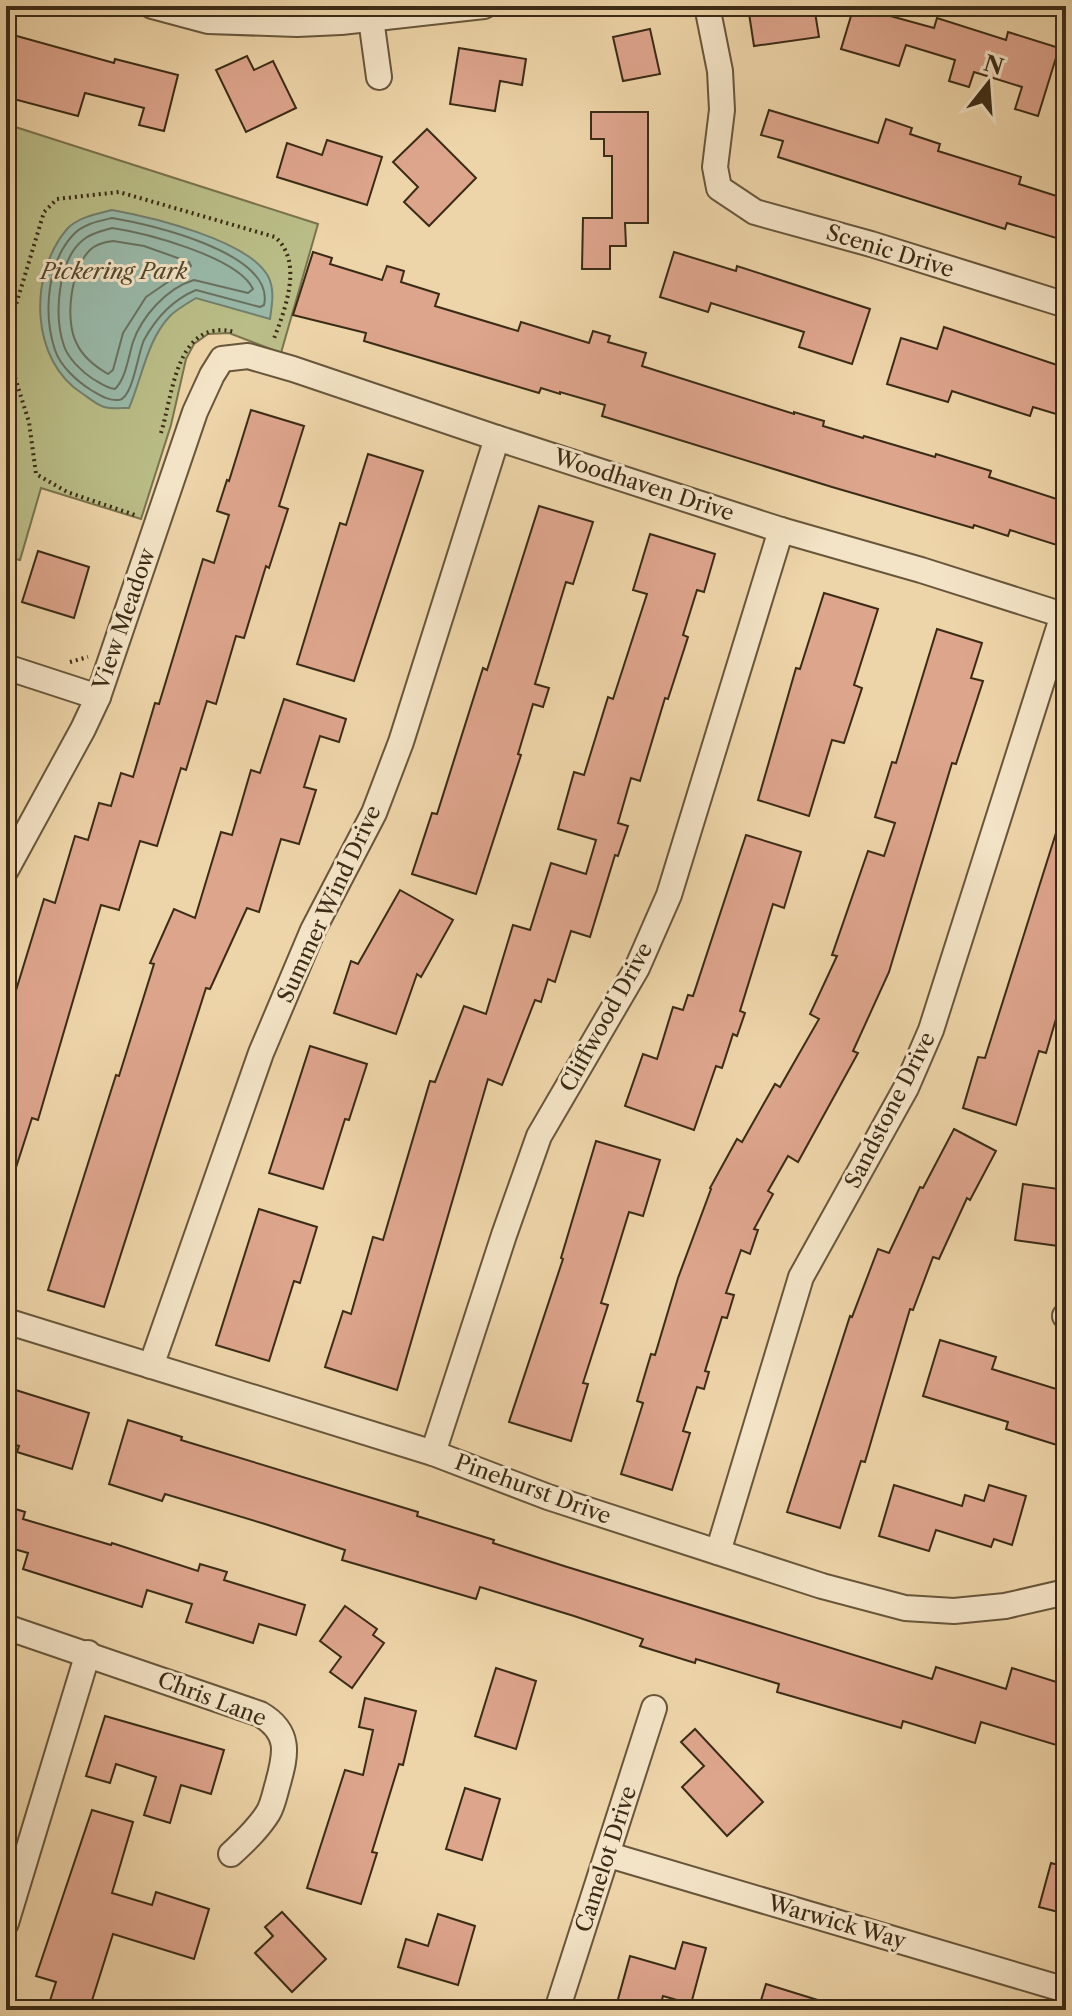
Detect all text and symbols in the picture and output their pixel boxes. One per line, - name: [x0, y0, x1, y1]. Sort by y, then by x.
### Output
- north arrow: [948, 44, 1028, 124]
- text: N: [981, 50, 1007, 81]
- street label: Scenic Drive: [823, 219, 957, 283]
- park label: Pickering Park: [39, 258, 188, 285]
- street label: Woodhaven Drive: [550, 443, 737, 527]
- street label: View Meadow: [87, 544, 161, 694]
- street label: Summer Wind Drive: [271, 801, 387, 1007]
- street label: Cliffwood Drive: [554, 938, 658, 1096]
- street label: Sandstone Drive: [839, 1027, 941, 1193]
- street label: Pinehurst Drive: [451, 1448, 615, 1530]
- street label: Chris Lane: [154, 1666, 270, 1732]
- street label: Camelot Drive: [570, 1782, 642, 1936]
- street label: Warwick Way: [764, 1889, 910, 1955]

